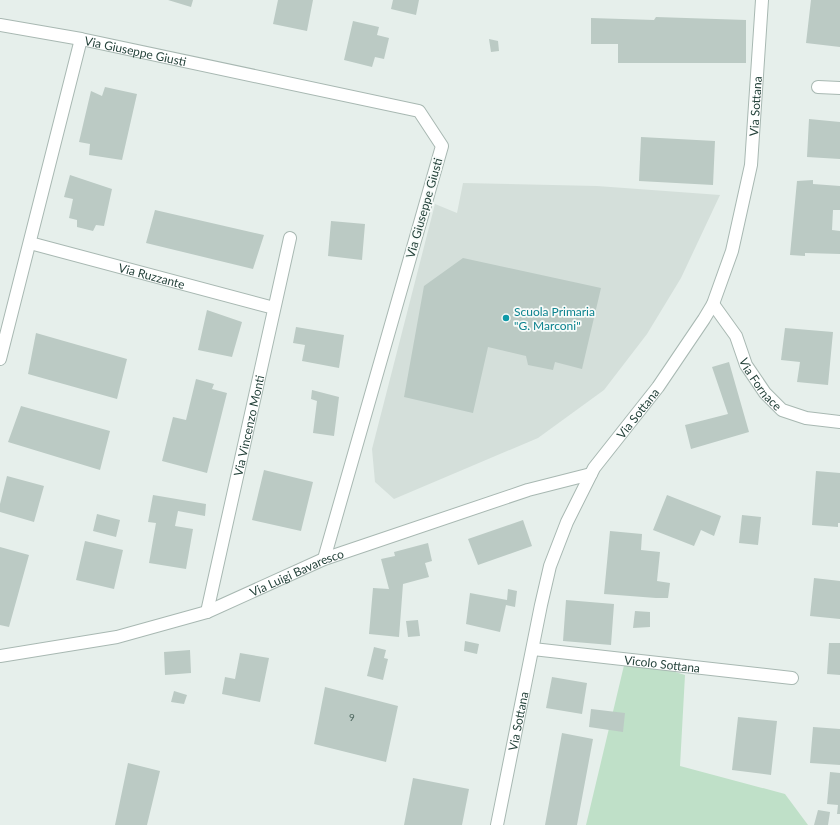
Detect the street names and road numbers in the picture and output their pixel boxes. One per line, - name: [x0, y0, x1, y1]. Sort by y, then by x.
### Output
- street label: Via Giuseppe Giusti: [83, 32, 188, 69]
- street label: Via Sottana: [745, 76, 764, 137]
- street label: Via Giuseppe Giusti: [403, 156, 445, 260]
- street label: Via Ruzzante: [117, 259, 187, 291]
- street label: Via Fornace: [737, 356, 785, 413]
- street label: Via Vincenzo Monti: [230, 374, 267, 477]
- street label: Via Sottana: [613, 385, 662, 441]
- street label: Via Luigi Bavaresco: [247, 545, 346, 599]
- street label: Vicolo Sottana: [623, 652, 701, 675]
- street label: Via Sottana: [505, 690, 531, 752]

